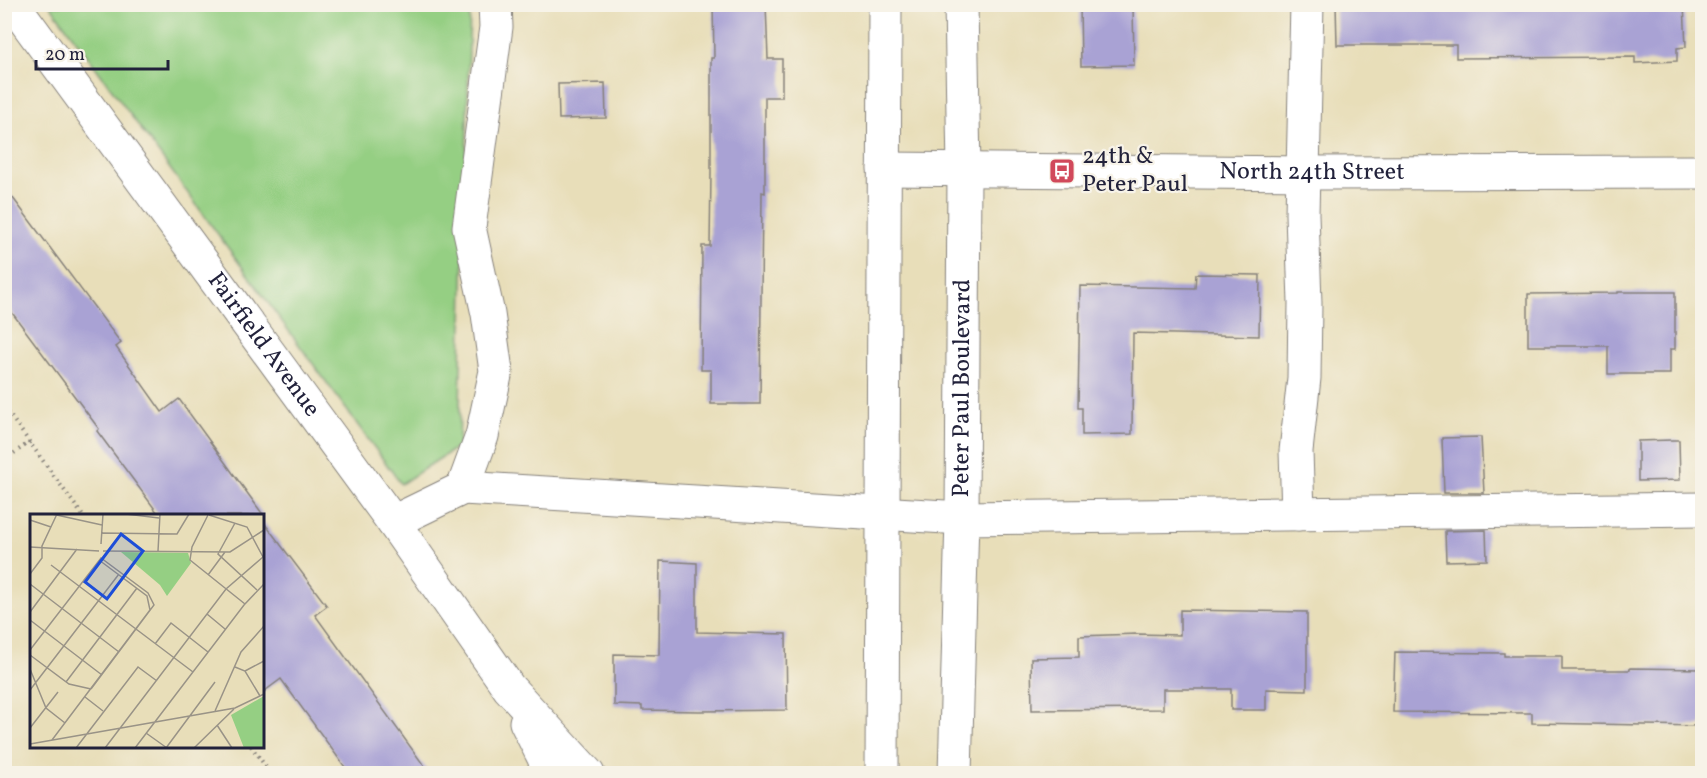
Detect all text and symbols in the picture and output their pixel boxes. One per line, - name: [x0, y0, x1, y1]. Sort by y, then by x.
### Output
- scale bar: [36, 33, 168, 71]
- text: 20 m: [45, 43, 85, 68]
- place label: 24th & Peter Paul: [1082, 140, 1188, 202]
- street label: North 24th Street: [1219, 155, 1405, 190]
- bus stop icon: 24th & Peter Paul: [1047, 156, 1077, 186]
- street label: Fairfield Avenue: [199, 266, 328, 424]
- street label: Peter Paul Boulevard: [945, 279, 980, 498]
- inset map: [30, 514, 264, 748]

